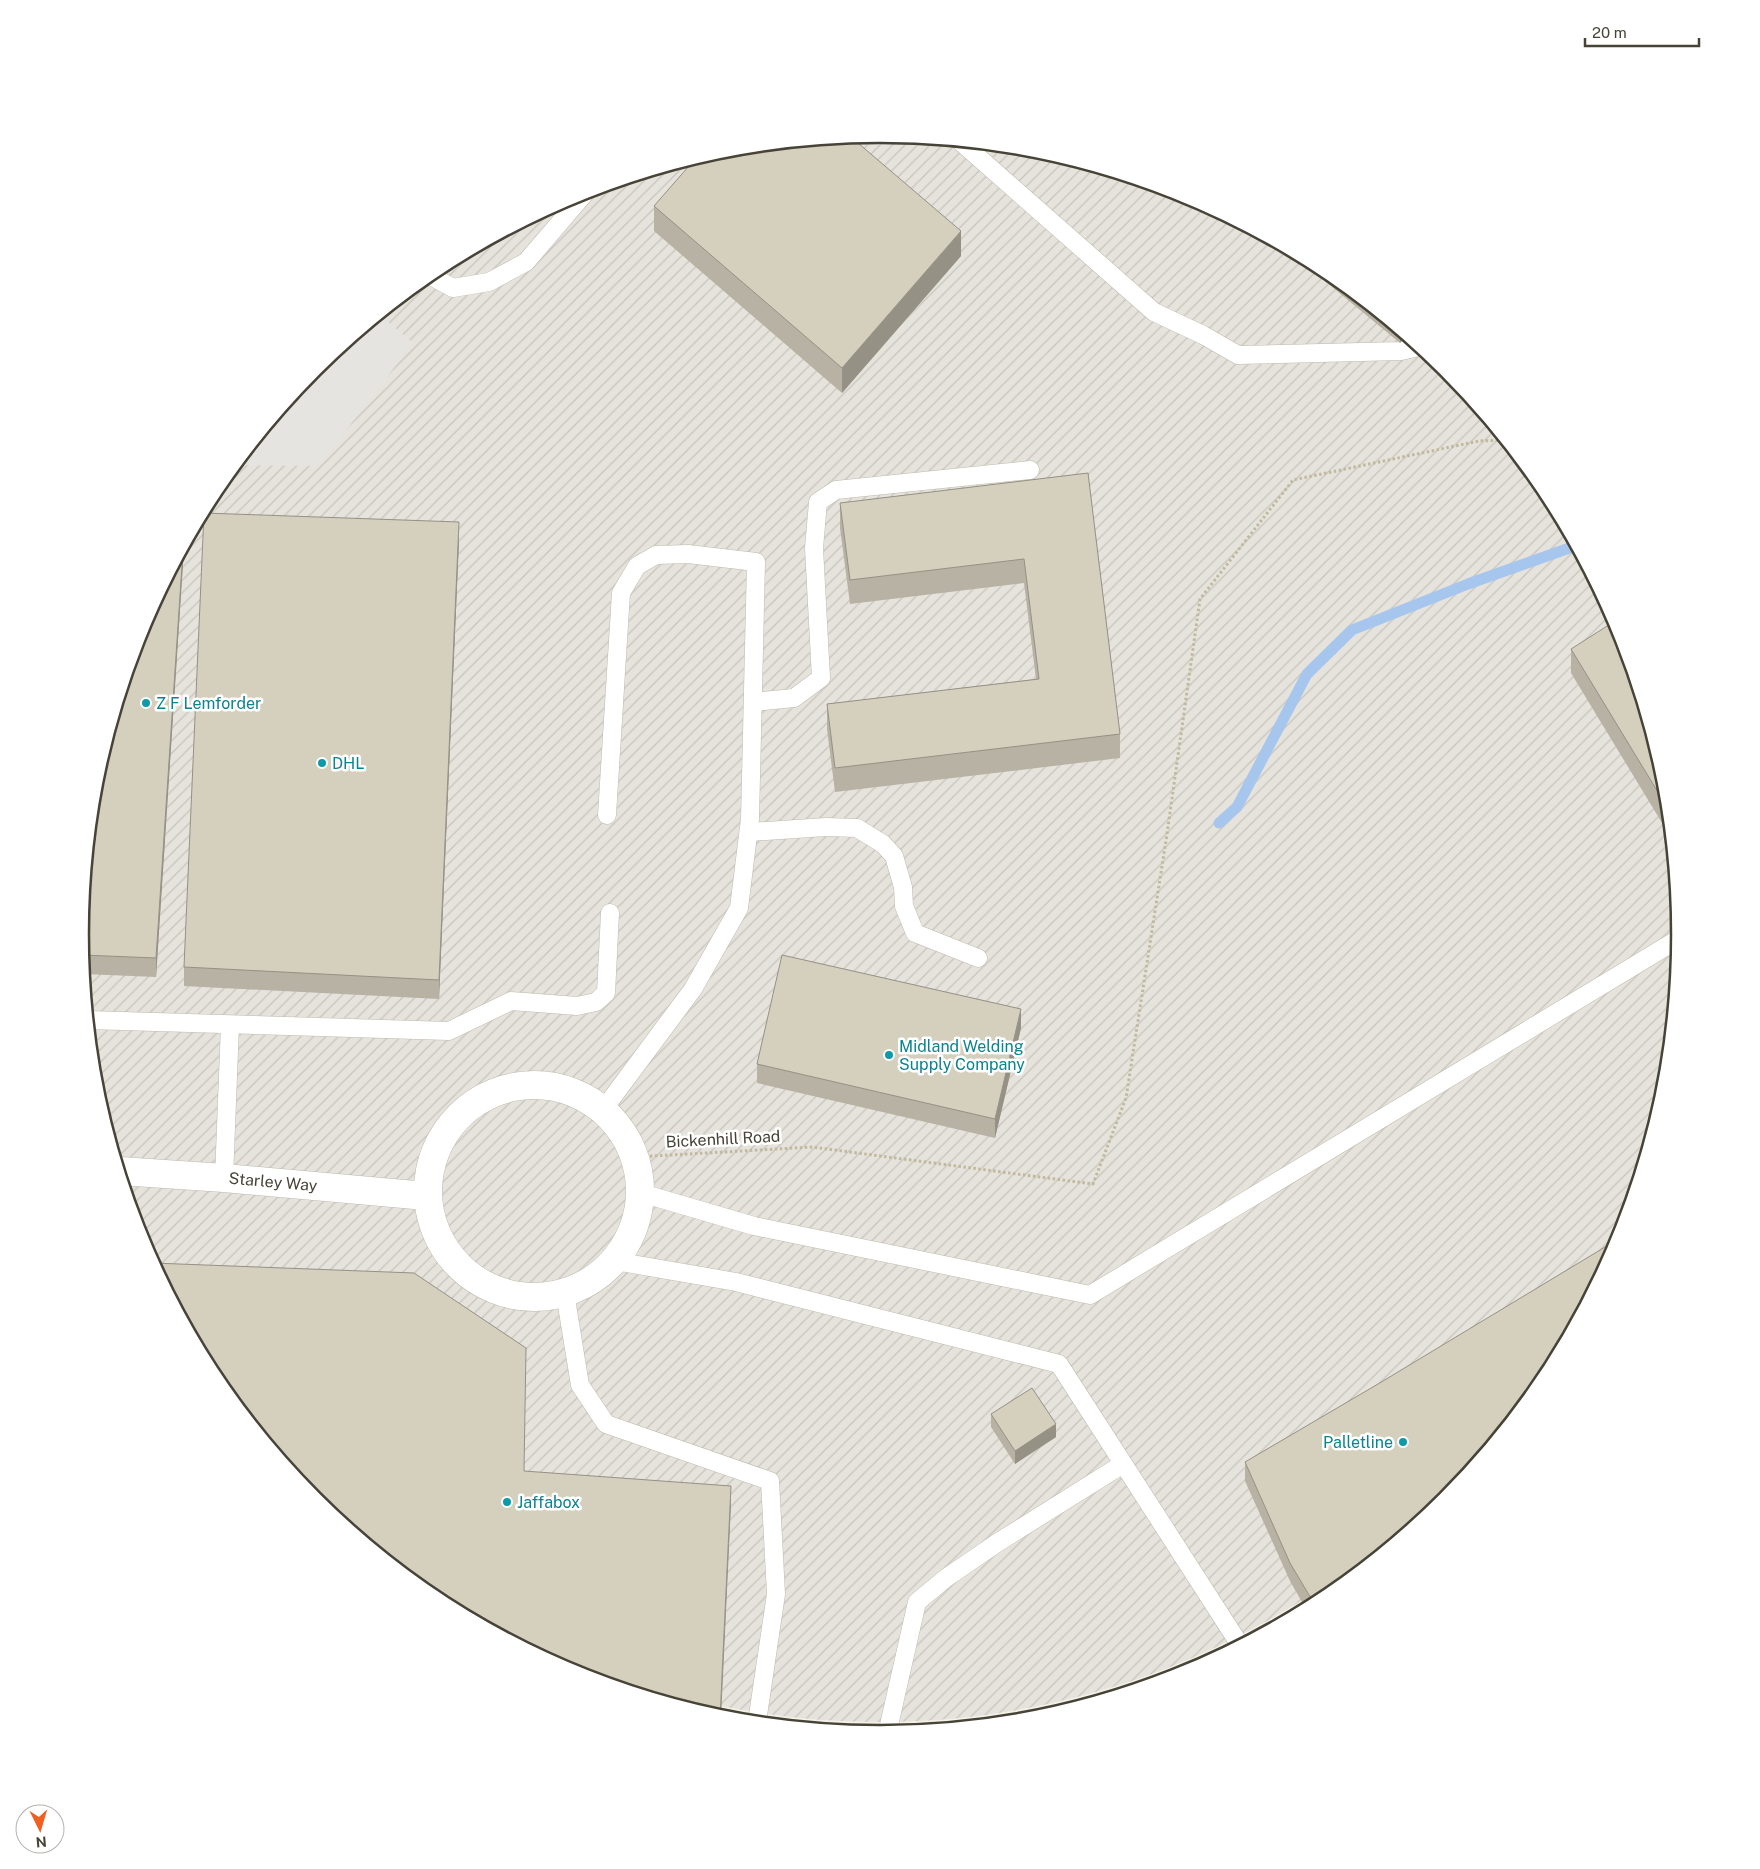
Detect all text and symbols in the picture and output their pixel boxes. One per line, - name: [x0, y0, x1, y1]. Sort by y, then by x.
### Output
- scale bar: [1585, 15, 1699, 47]
- text: 20 m: [1592, 24, 1627, 41]
- place label: Z F Lemforder: [156, 694, 261, 713]
- marker: Z F Lemforder: [140, 697, 152, 709]
- place label: DHL: [332, 754, 365, 773]
- marker: DHL: [316, 757, 328, 769]
- place label: Midland Welding Supply Company: [899, 1037, 1025, 1074]
- marker: Midland Welding Supply Company: [883, 1049, 895, 1061]
- street label: Bickenhill Road: [665, 1127, 781, 1151]
- street label: Starley Way: [228, 1169, 318, 1195]
- place label: Palletline: [1323, 1433, 1393, 1452]
- marker: Palletline: [1397, 1436, 1409, 1448]
- place label: Jaffabox: [517, 1493, 580, 1512]
- marker: Jaffabox: [501, 1496, 513, 1508]
- north arrow: [15, 1804, 65, 1854]
- text: N: [35, 1834, 47, 1850]

